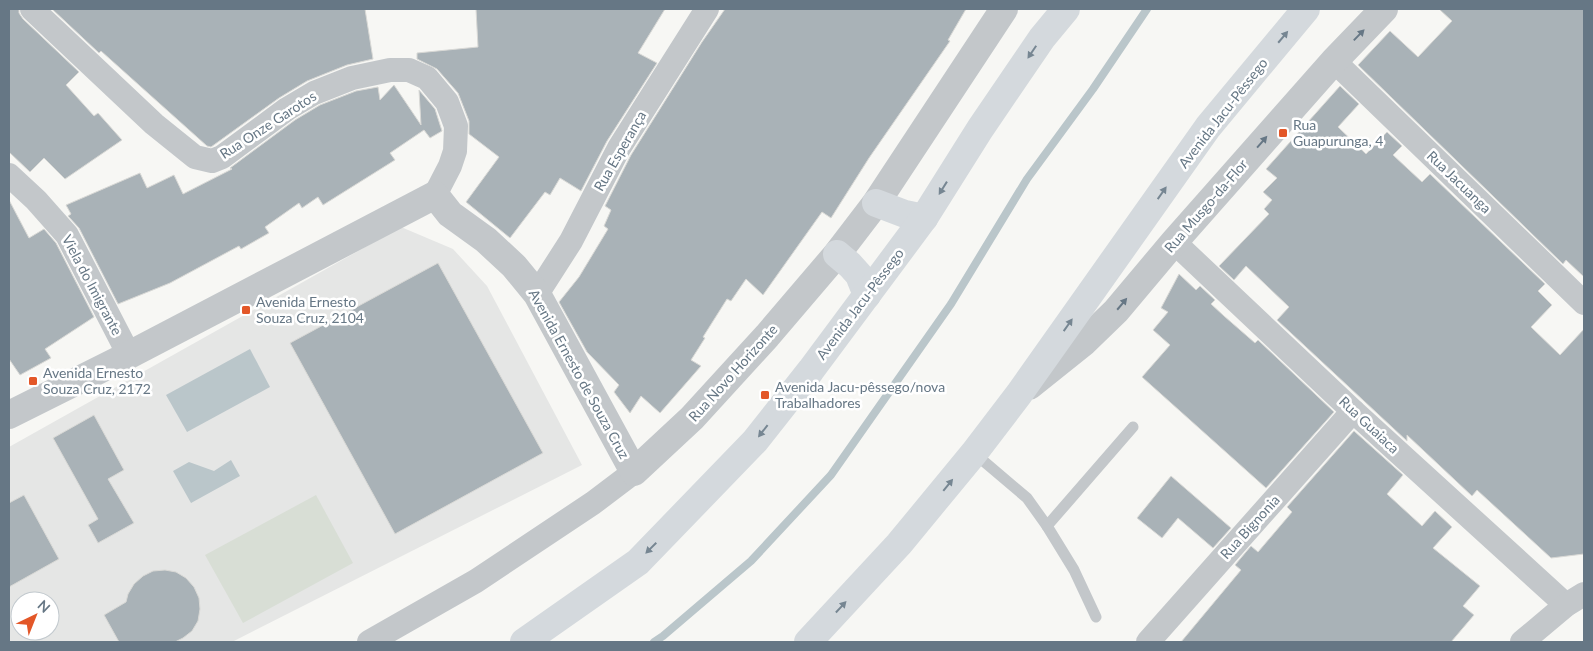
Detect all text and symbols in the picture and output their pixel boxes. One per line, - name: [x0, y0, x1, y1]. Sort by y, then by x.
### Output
- one-way arrow: [1353, 29, 1365, 41]
- one-way arrow: [1277, 31, 1288, 44]
- one-way arrow: [1027, 45, 1037, 59]
- street label: Avenida Jacu-Pêssego: [1174, 54, 1271, 171]
- street label: Rua Onze Garotos: [216, 87, 319, 162]
- street label: Rua Esperança: [590, 108, 649, 194]
- place label: Rua Guapurunga, 4: [1293, 116, 1383, 149]
- marker: Rua Guapurunga, 4: [1277, 127, 1289, 139]
- one-way arrow: [1257, 135, 1268, 148]
- street label: Rua Jacuanga: [1424, 147, 1495, 216]
- street label: Rua Musgo-da-Flor: [1161, 156, 1251, 256]
- one-way arrow: [938, 181, 948, 194]
- one-way arrow: [1157, 186, 1167, 200]
- street label: Viela do Imigrante: [59, 232, 126, 338]
- street label: Avenida Jacu-Pêssego: [812, 245, 907, 363]
- street label: Avenida Ernesto de Souza Cruz: [526, 286, 633, 461]
- place label: Avenida Ernesto Souza Cruz, 2104: [256, 293, 364, 326]
- one-way arrow: [1116, 298, 1127, 311]
- marker: Avenida Ernesto Souza Cruz, 2104: [240, 304, 252, 316]
- one-way arrow: [1063, 319, 1073, 332]
- street label: Rua Novo Horizonte: [685, 321, 781, 425]
- place label: Avenida Ernesto Souza Cruz, 2172: [43, 364, 151, 397]
- marker: Avenida Ernesto Souza Cruz, 2172: [27, 375, 39, 387]
- place label: Avenida Jacu-pêssego/nova Trabalhadores: [775, 378, 945, 411]
- marker: Avenida Jacu-pêssego/nova Trabalhadores: [759, 389, 771, 401]
- street label: Rua Guaiaca: [1336, 393, 1403, 457]
- one-way arrow: [758, 424, 769, 437]
- one-way arrow: [943, 478, 954, 491]
- street label: Rua Bignonia: [1216, 491, 1283, 562]
- one-way arrow: [645, 542, 657, 554]
- north arrow: [10, 591, 60, 641]
- text: N: [34, 596, 54, 616]
- one-way arrow: [835, 601, 847, 613]

